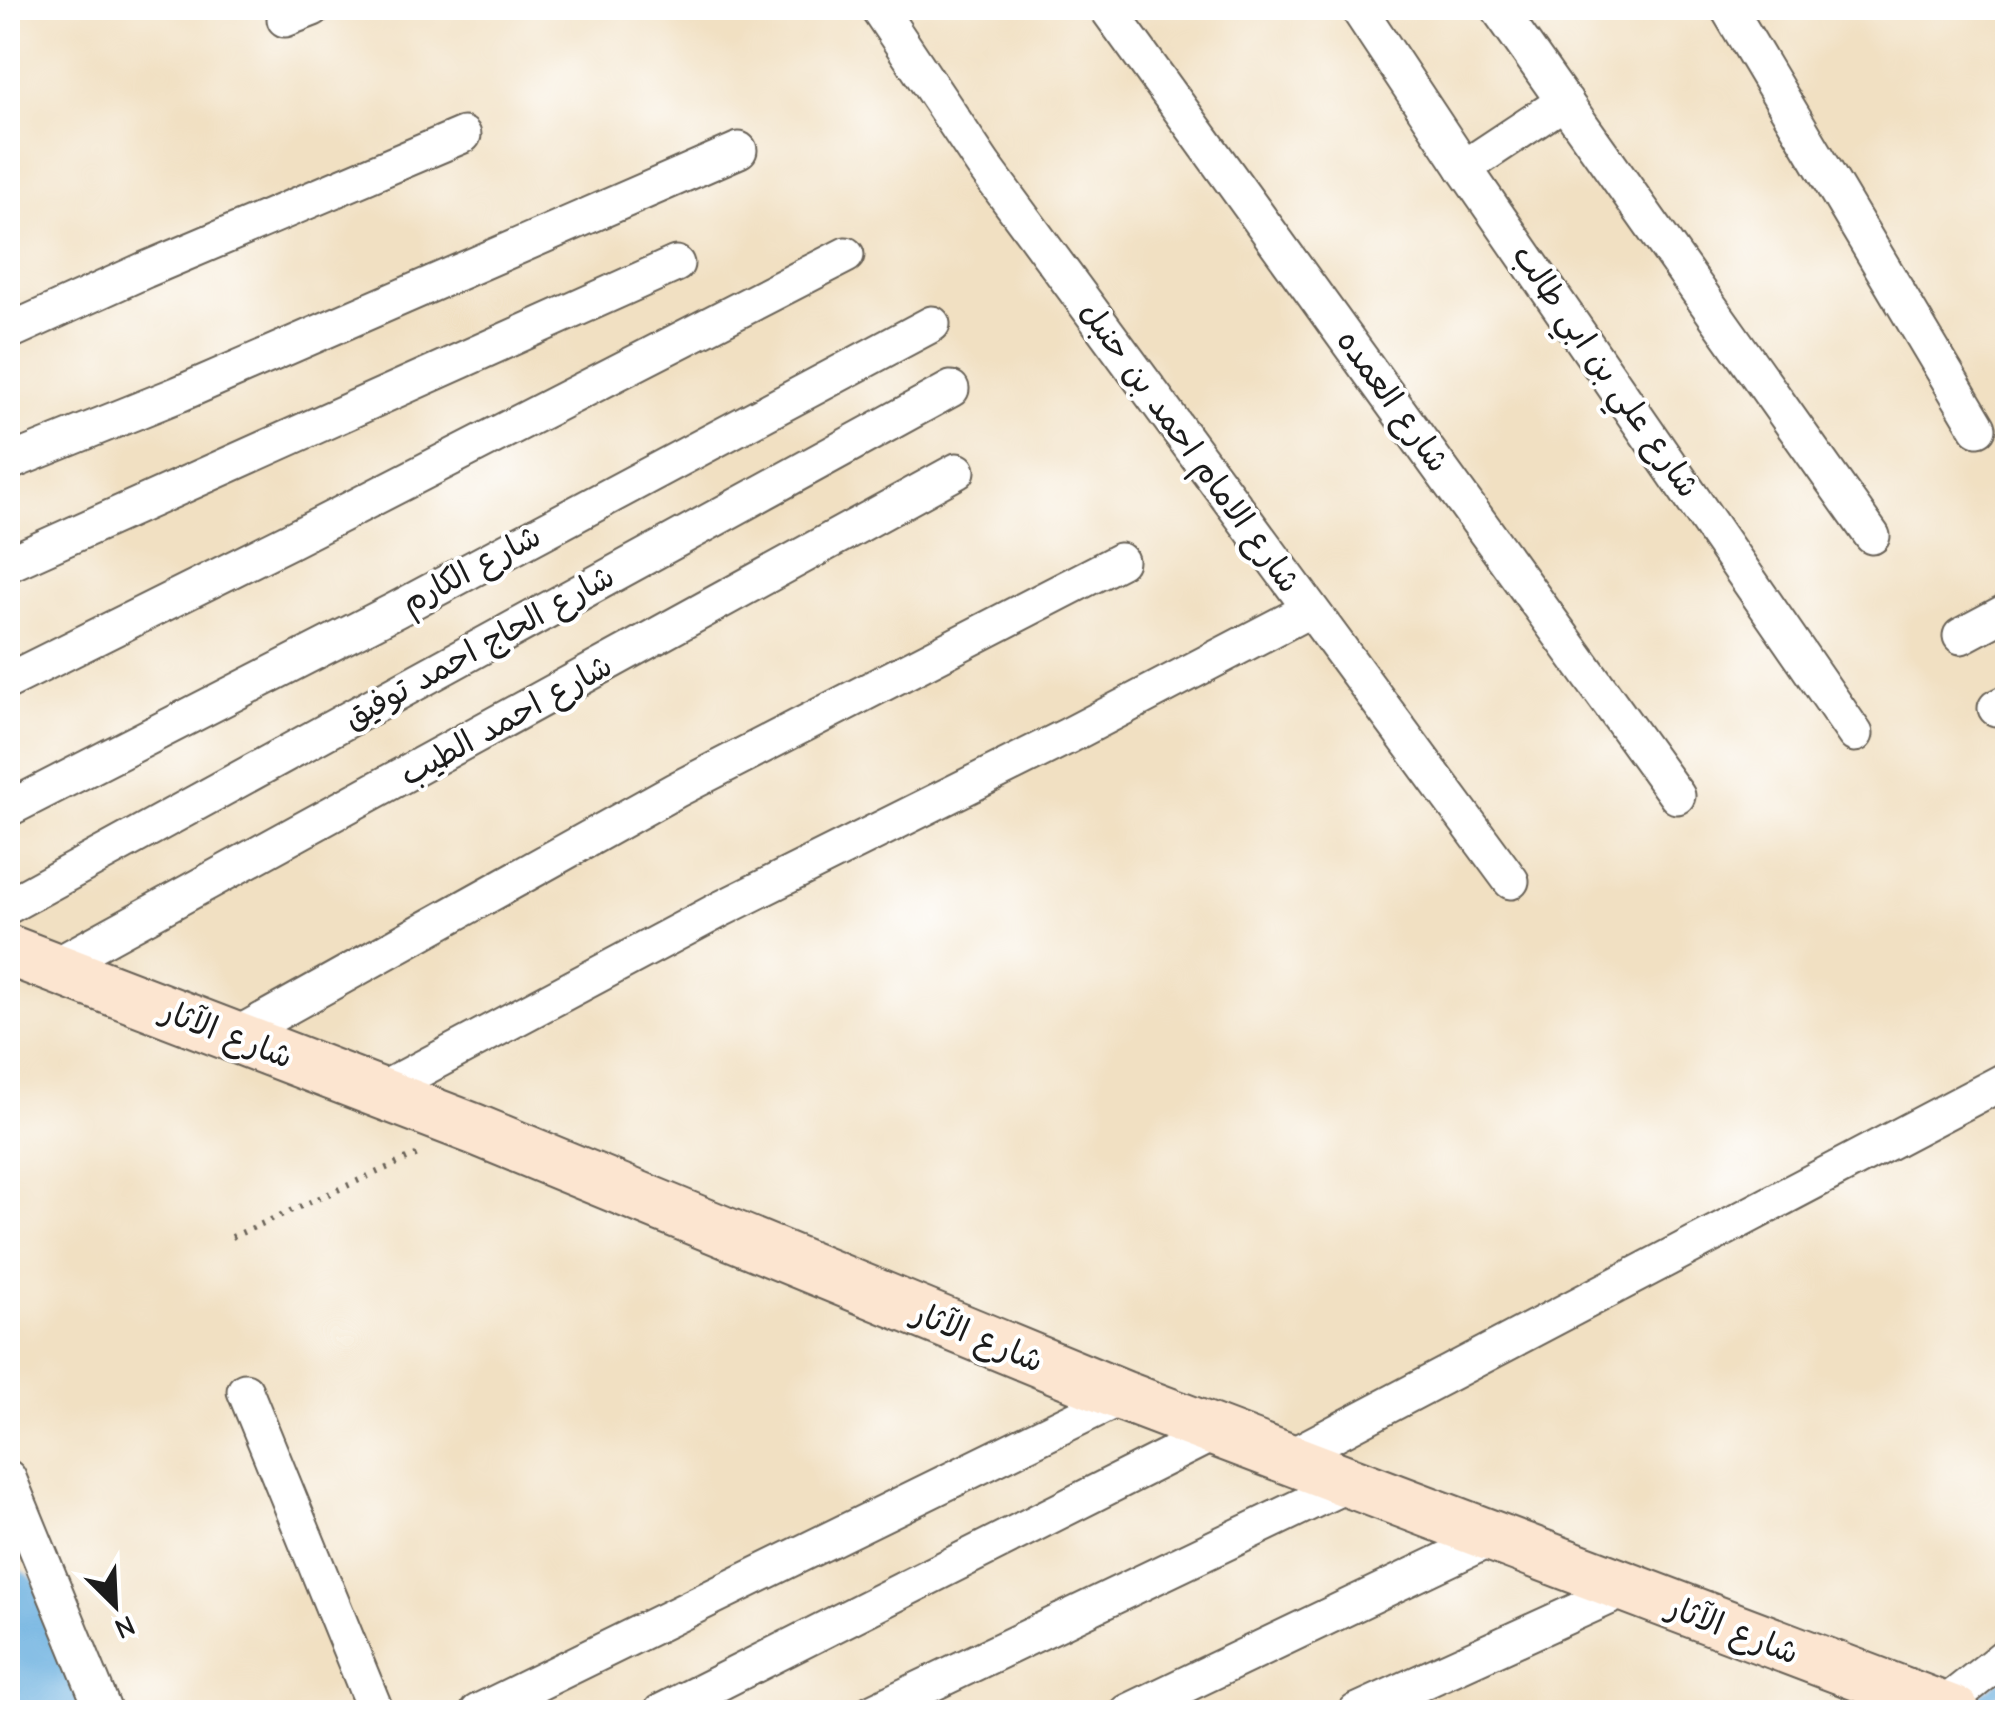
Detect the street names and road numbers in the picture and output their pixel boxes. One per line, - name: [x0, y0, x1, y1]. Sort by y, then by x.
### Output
- street label: شارع علي بن ابي طالب: [1497, 238, 1707, 510]
- street label: شارع الامام احمد بن حنبل: [1068, 294, 1308, 603]
- street label: شارع العمده: [1326, 323, 1457, 482]
- street label: شارع الكارم: [395, 517, 549, 626]
- street label: شارع الحاج احمد توفيق: [337, 557, 623, 740]
- street label: شارع احمد الطيب: [394, 647, 620, 797]
- street label: شارع الآثار: [152, 990, 298, 1080]
- street label: شارع الآثار: [903, 1292, 1049, 1384]
- street label: شارع الآثار: [1658, 1586, 1804, 1676]

